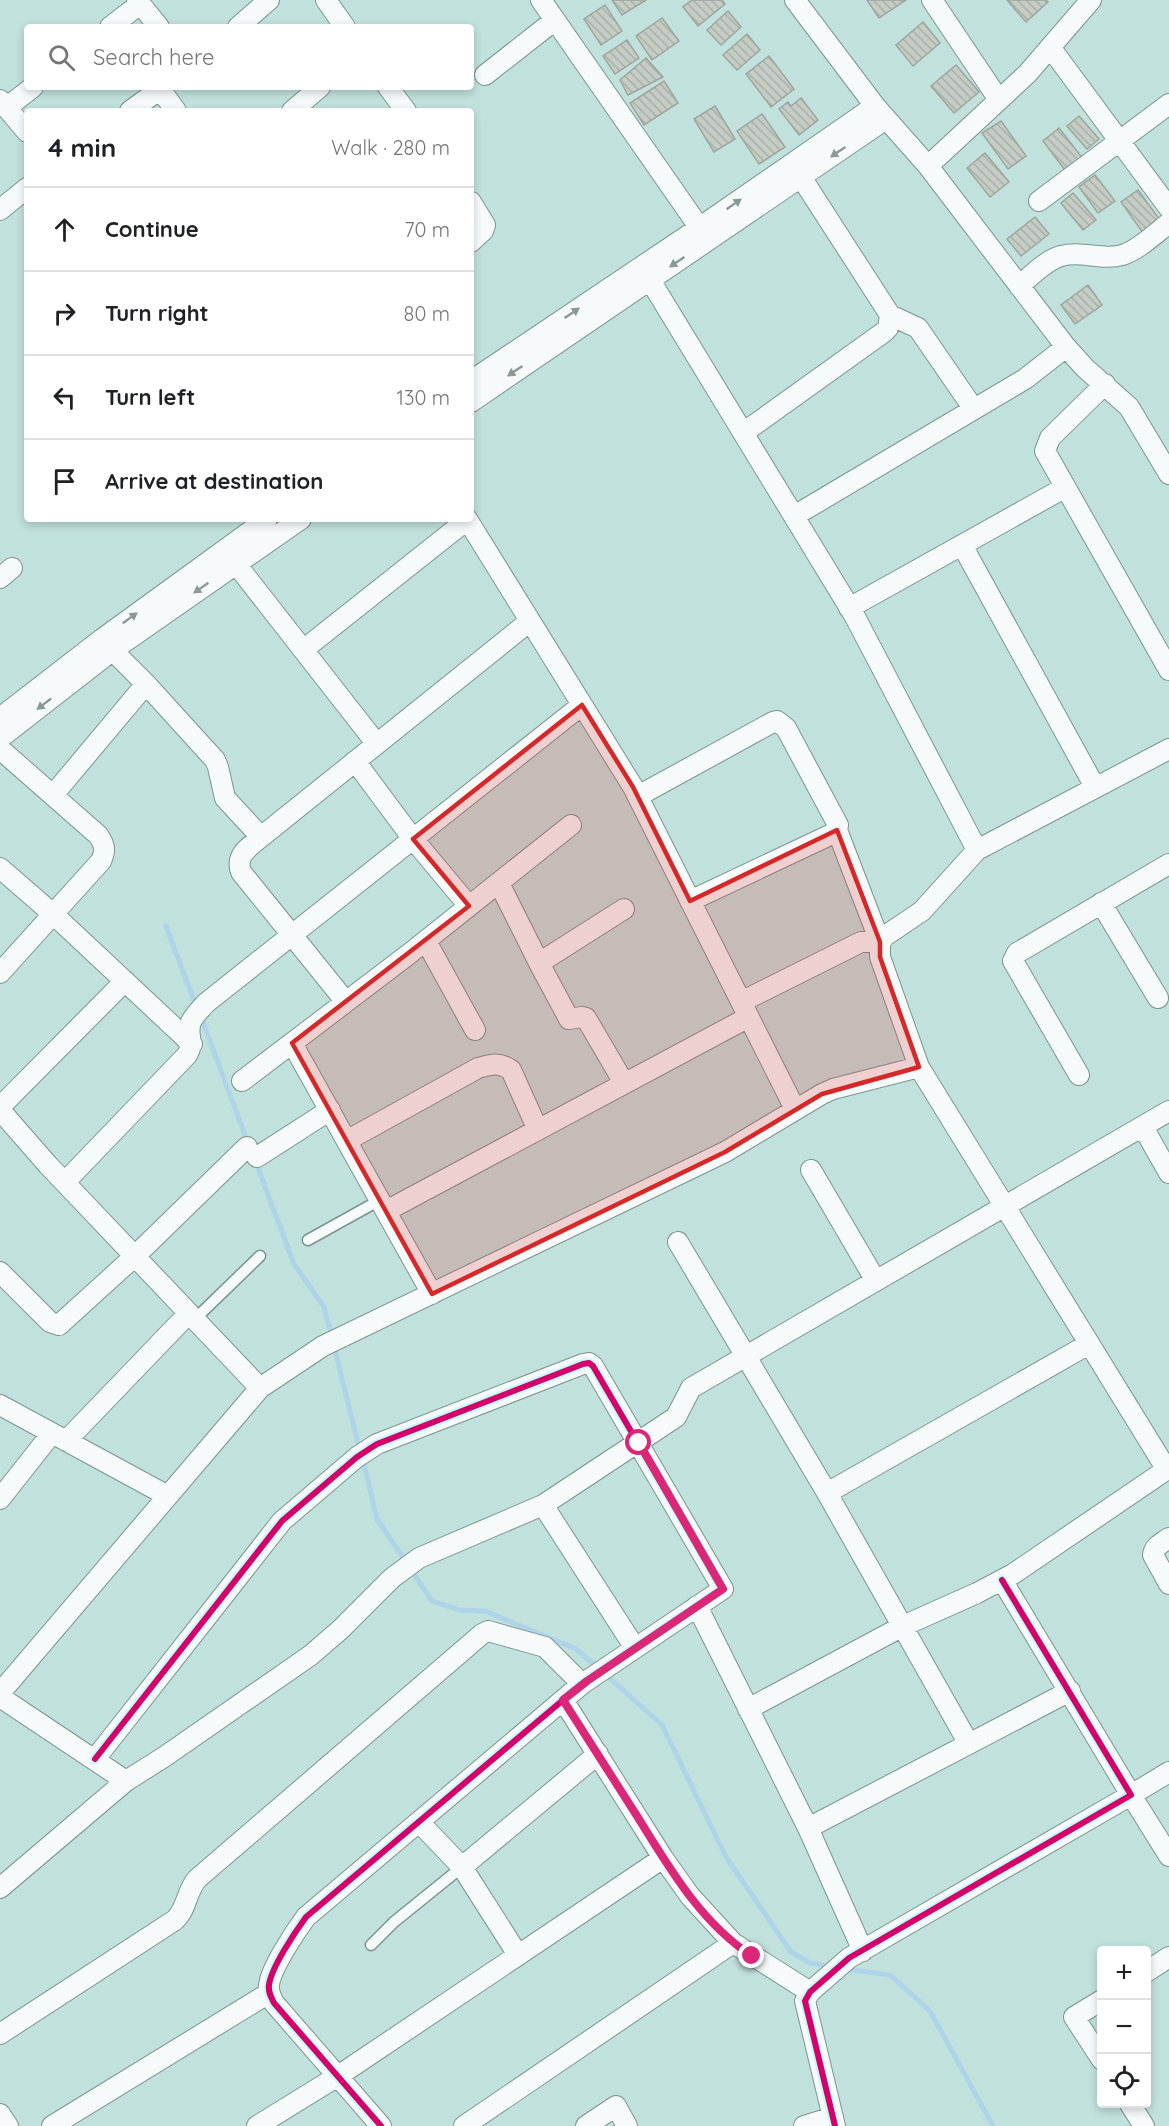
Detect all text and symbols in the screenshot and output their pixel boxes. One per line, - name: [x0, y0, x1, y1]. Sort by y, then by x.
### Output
- search box: [24, 24, 474, 90]
- icon: search: [45, 41, 78, 74]
- text: Search here: [93, 43, 214, 71]
- text: 4 min: [48, 131, 116, 164]
- text: Walk · 280 m: [331, 135, 450, 160]
- one-way arrow: [830, 146, 846, 158]
- one-way arrow: [725, 198, 741, 210]
- icon: ahead: [48, 213, 81, 246]
- text: Continue: [105, 215, 199, 243]
- text: 70 m: [404, 217, 450, 242]
- one-way arrow: [668, 256, 685, 267]
- icon: right: [48, 297, 81, 330]
- text: Turn right: [105, 299, 209, 327]
- text: 80 m: [404, 301, 450, 326]
- one-way arrow: [564, 308, 580, 319]
- one-way arrow: [508, 365, 524, 377]
- icon: left: [48, 381, 81, 414]
- text: Turn left: [105, 383, 195, 411]
- text: 130 m: [397, 385, 450, 410]
- icon: arrive: [48, 465, 81, 498]
- text: Arrive at destination: [105, 467, 323, 495]
- one-way arrow: [194, 582, 210, 594]
- one-way arrow: [121, 612, 137, 624]
- one-way arrow: [36, 697, 52, 710]
- route start: [625, 1429, 651, 1455]
- route end: [738, 1942, 764, 1968]
- map controls: [1097, 1946, 1151, 2108]
- button: +: [1097, 1946, 1151, 2000]
- button: −: [1097, 2000, 1151, 2054]
- button: locate: [1097, 2054, 1151, 2108]

